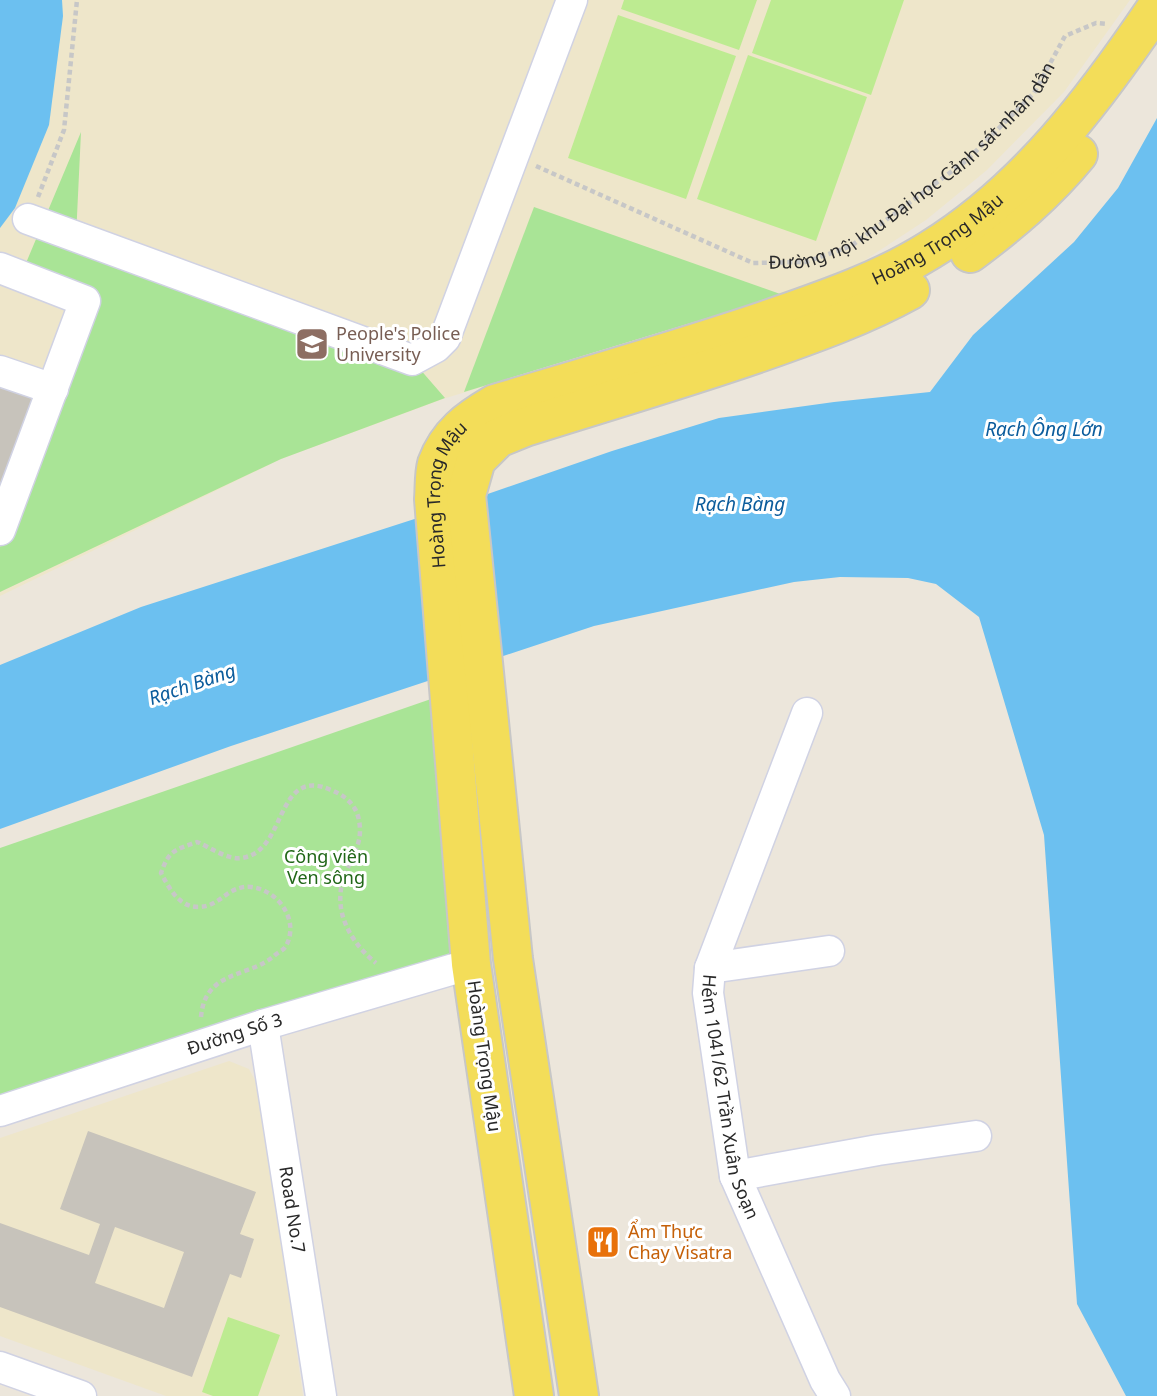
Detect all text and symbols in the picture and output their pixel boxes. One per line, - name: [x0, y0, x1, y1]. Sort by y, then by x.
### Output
- street label: Đường nội khu Đại học Cảnh sát nhân dân: [768, 57, 1060, 274]
- street label: Hoàng Trọng Mậu: [868, 187, 1008, 290]
- place label: People's Police University: [336, 321, 460, 366]
- school or university icon: People's Police University: [293, 325, 331, 363]
- street label: Hoàng Trọng Mậu: [421, 415, 472, 569]
- water label: Rạch Ông Lớn: [985, 416, 1103, 442]
- water label: Rạch Bàng: [695, 491, 785, 517]
- water label: Rạch Bàng: [145, 657, 239, 711]
- park label: Công viên Ven sông: [284, 844, 368, 889]
- street label: Hẻm 1041/62 Trần Xuân Soạn: [697, 973, 765, 1223]
- street label: Hoàng Trọng Mậu: [462, 979, 507, 1133]
- street label: Đường Số 3: [184, 1007, 285, 1060]
- street label: Road No.7: [274, 1164, 311, 1255]
- place label: Ẩm Thực Chay Visatra: [628, 1219, 732, 1264]
- restaurant icon: Ẩm Thực Chay Visatra: [584, 1223, 622, 1261]

